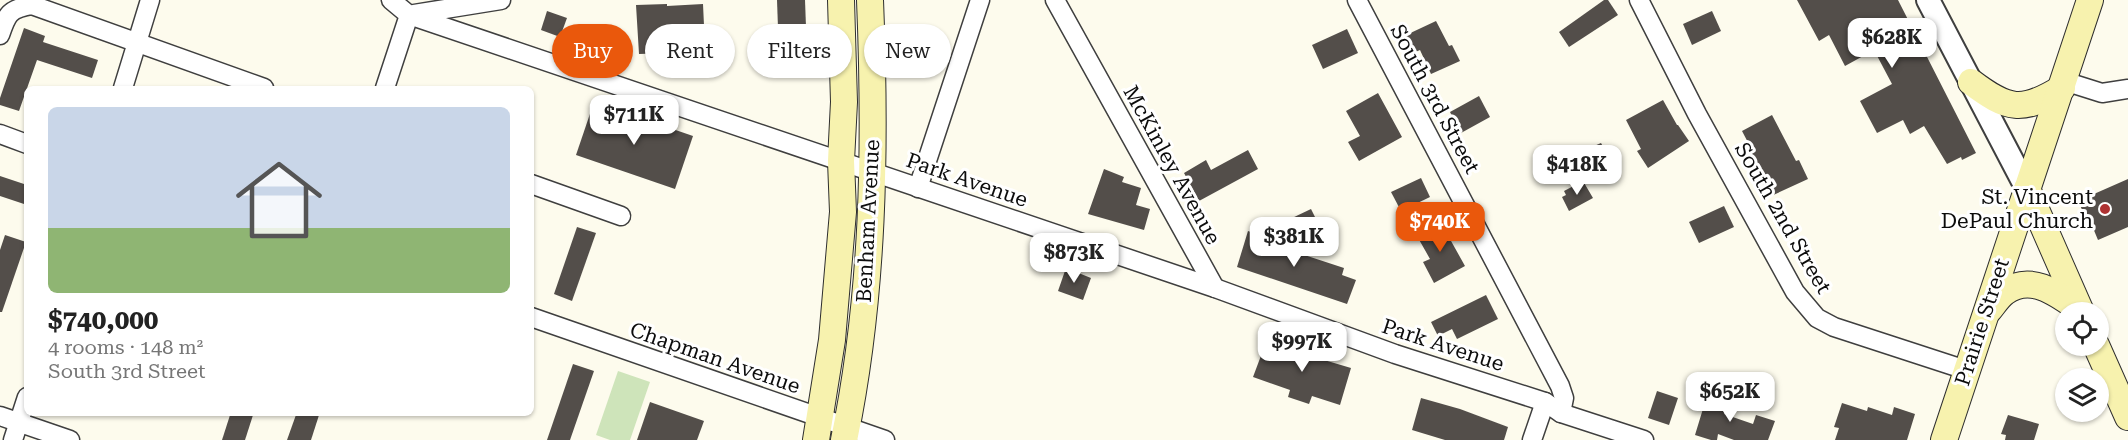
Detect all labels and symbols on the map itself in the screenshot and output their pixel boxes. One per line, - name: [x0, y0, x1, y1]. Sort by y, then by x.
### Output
- pin: $628K: [1850, 18, 1934, 69]
- street label: South 3rd Street: [1386, 20, 1484, 178]
- street label: McKinley Avenue: [1118, 82, 1226, 248]
- pin: $711K: [592, 95, 676, 146]
- street label: South 2nd Street: [1730, 138, 1836, 298]
- street label: Benham Avenue: [852, 139, 884, 303]
- pin: $418K: [1535, 145, 1619, 196]
- street label: Park Avenue: [903, 148, 1031, 212]
- place label: St. Vincent DePaul Church: [1941, 185, 2093, 233]
- pin: $740K: [1398, 202, 1482, 253]
- marker: St. Vincent DePaul Church: [2098, 202, 2112, 216]
- pin: $381K: [1252, 217, 1336, 268]
- pin: $873K: [1032, 233, 1116, 284]
- street label: Prairie Street: [1950, 255, 2014, 389]
- street label: Park Avenue: [1379, 314, 1507, 376]
- street label: Chapman Avenue: [627, 318, 803, 398]
- pin: $997K: [1260, 322, 1344, 373]
- pin: $652K: [1688, 372, 1772, 423]

